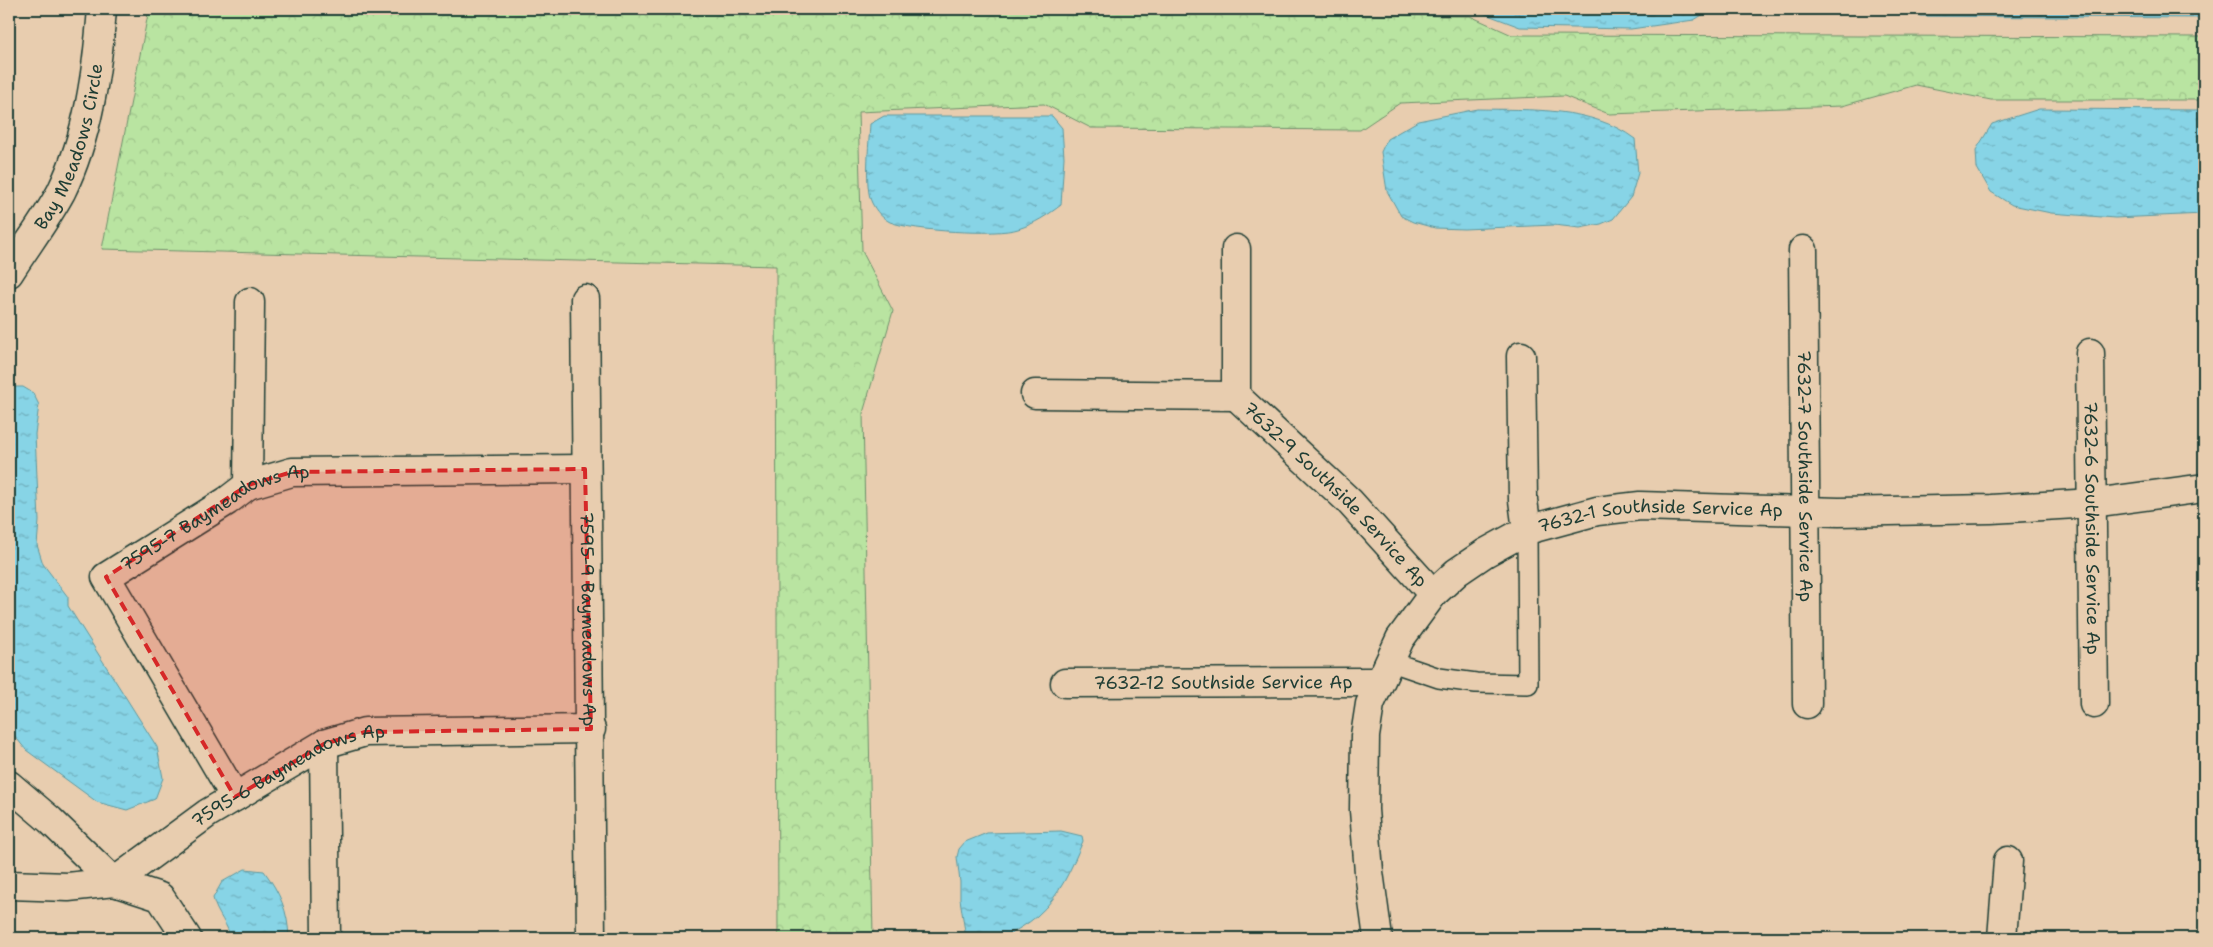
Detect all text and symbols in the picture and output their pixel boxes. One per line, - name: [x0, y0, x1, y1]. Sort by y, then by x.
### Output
- street label: Bay Meadows Circle: [29, 62, 108, 235]
- street label: 7632-7 Southside Service Ap: [1792, 350, 1818, 602]
- street label: 7632-9 Southside Service Ap: [1238, 396, 1433, 592]
- street label: 7632-6 Southside Service Ap: [2079, 401, 2105, 655]
- street label: 7595-7 Baymeadows Ap: [116, 460, 310, 577]
- street label: 7632-1 Southside Service Ap: [1535, 494, 1783, 539]
- street label: 7595-9 Baymeadows Ap: [575, 512, 601, 726]
- street label: 7632-12 Southside Service Ap: [1093, 670, 1353, 695]
- street label: 7595-6 Baymeadows Ap: [187, 720, 385, 833]

